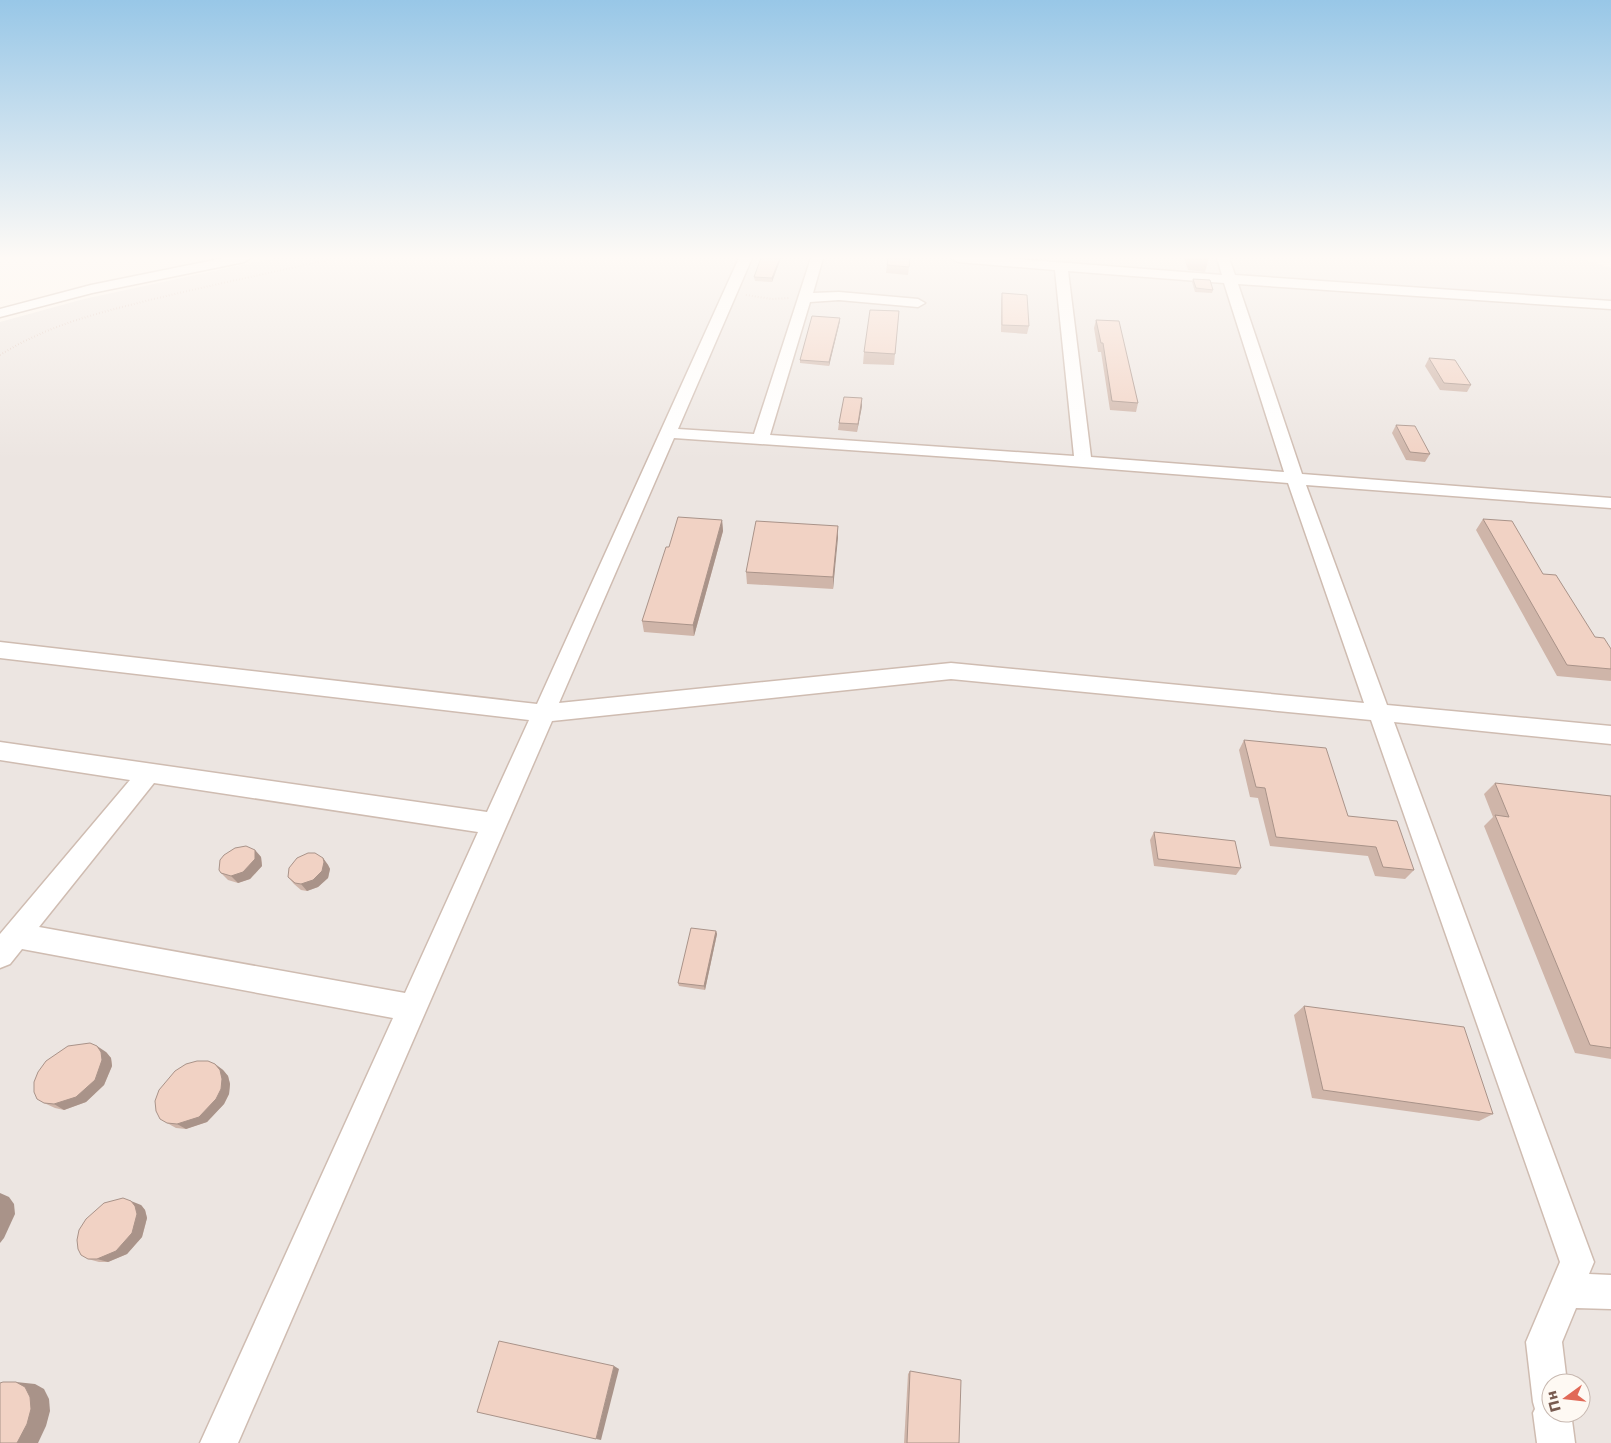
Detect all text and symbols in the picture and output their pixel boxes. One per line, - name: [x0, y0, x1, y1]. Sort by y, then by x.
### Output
- north arrow: [1541, 1373, 1591, 1423]
- text: Пн: [1543, 1389, 1564, 1414]

